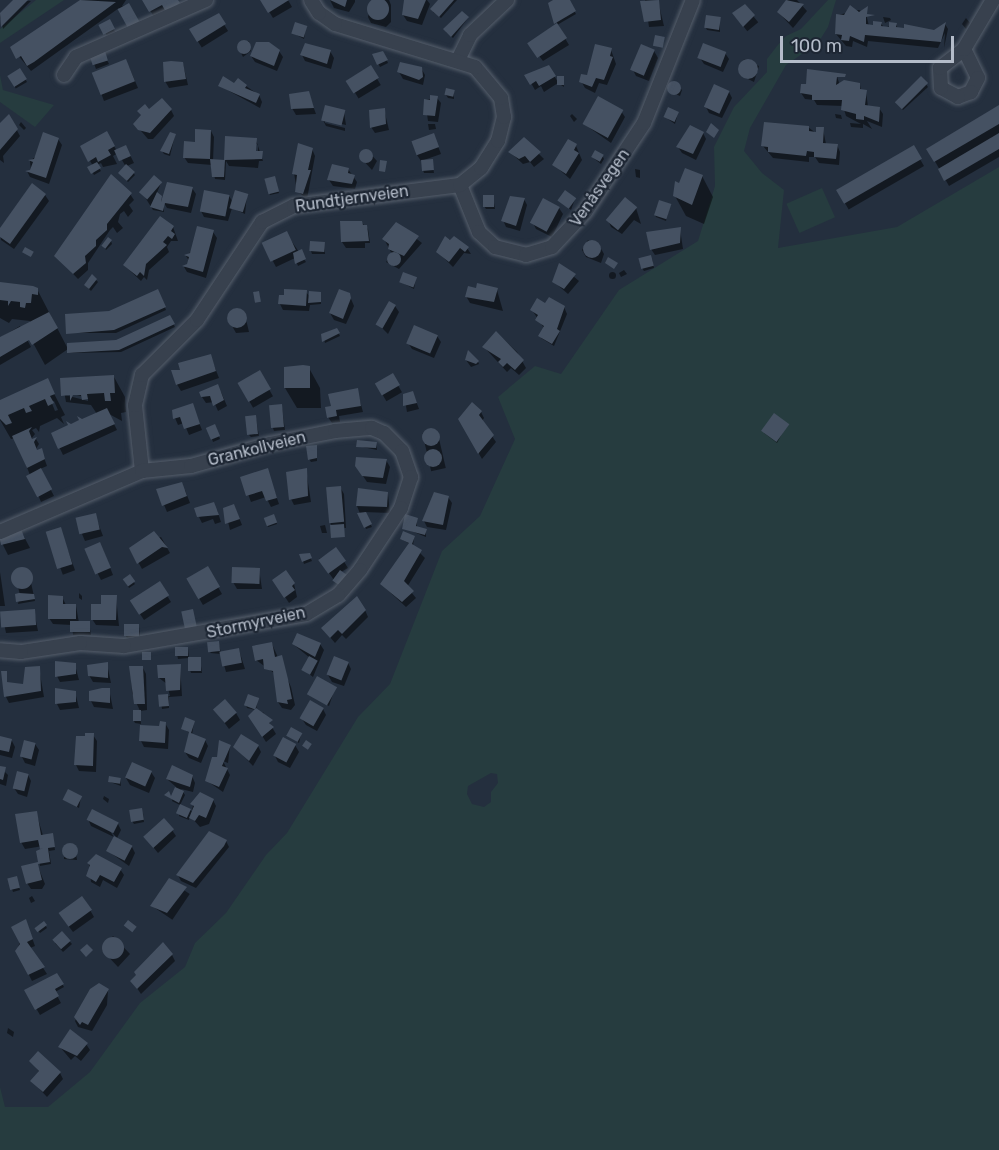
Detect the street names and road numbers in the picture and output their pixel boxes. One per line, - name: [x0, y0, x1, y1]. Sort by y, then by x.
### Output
- street label: Venåsvegen: [566, 145, 634, 231]
- street label: Rundtjernveien: [294, 182, 410, 216]
- street label: Grankollveien: [206, 428, 308, 470]
- street label: Stormyrveien: [205, 603, 307, 643]

